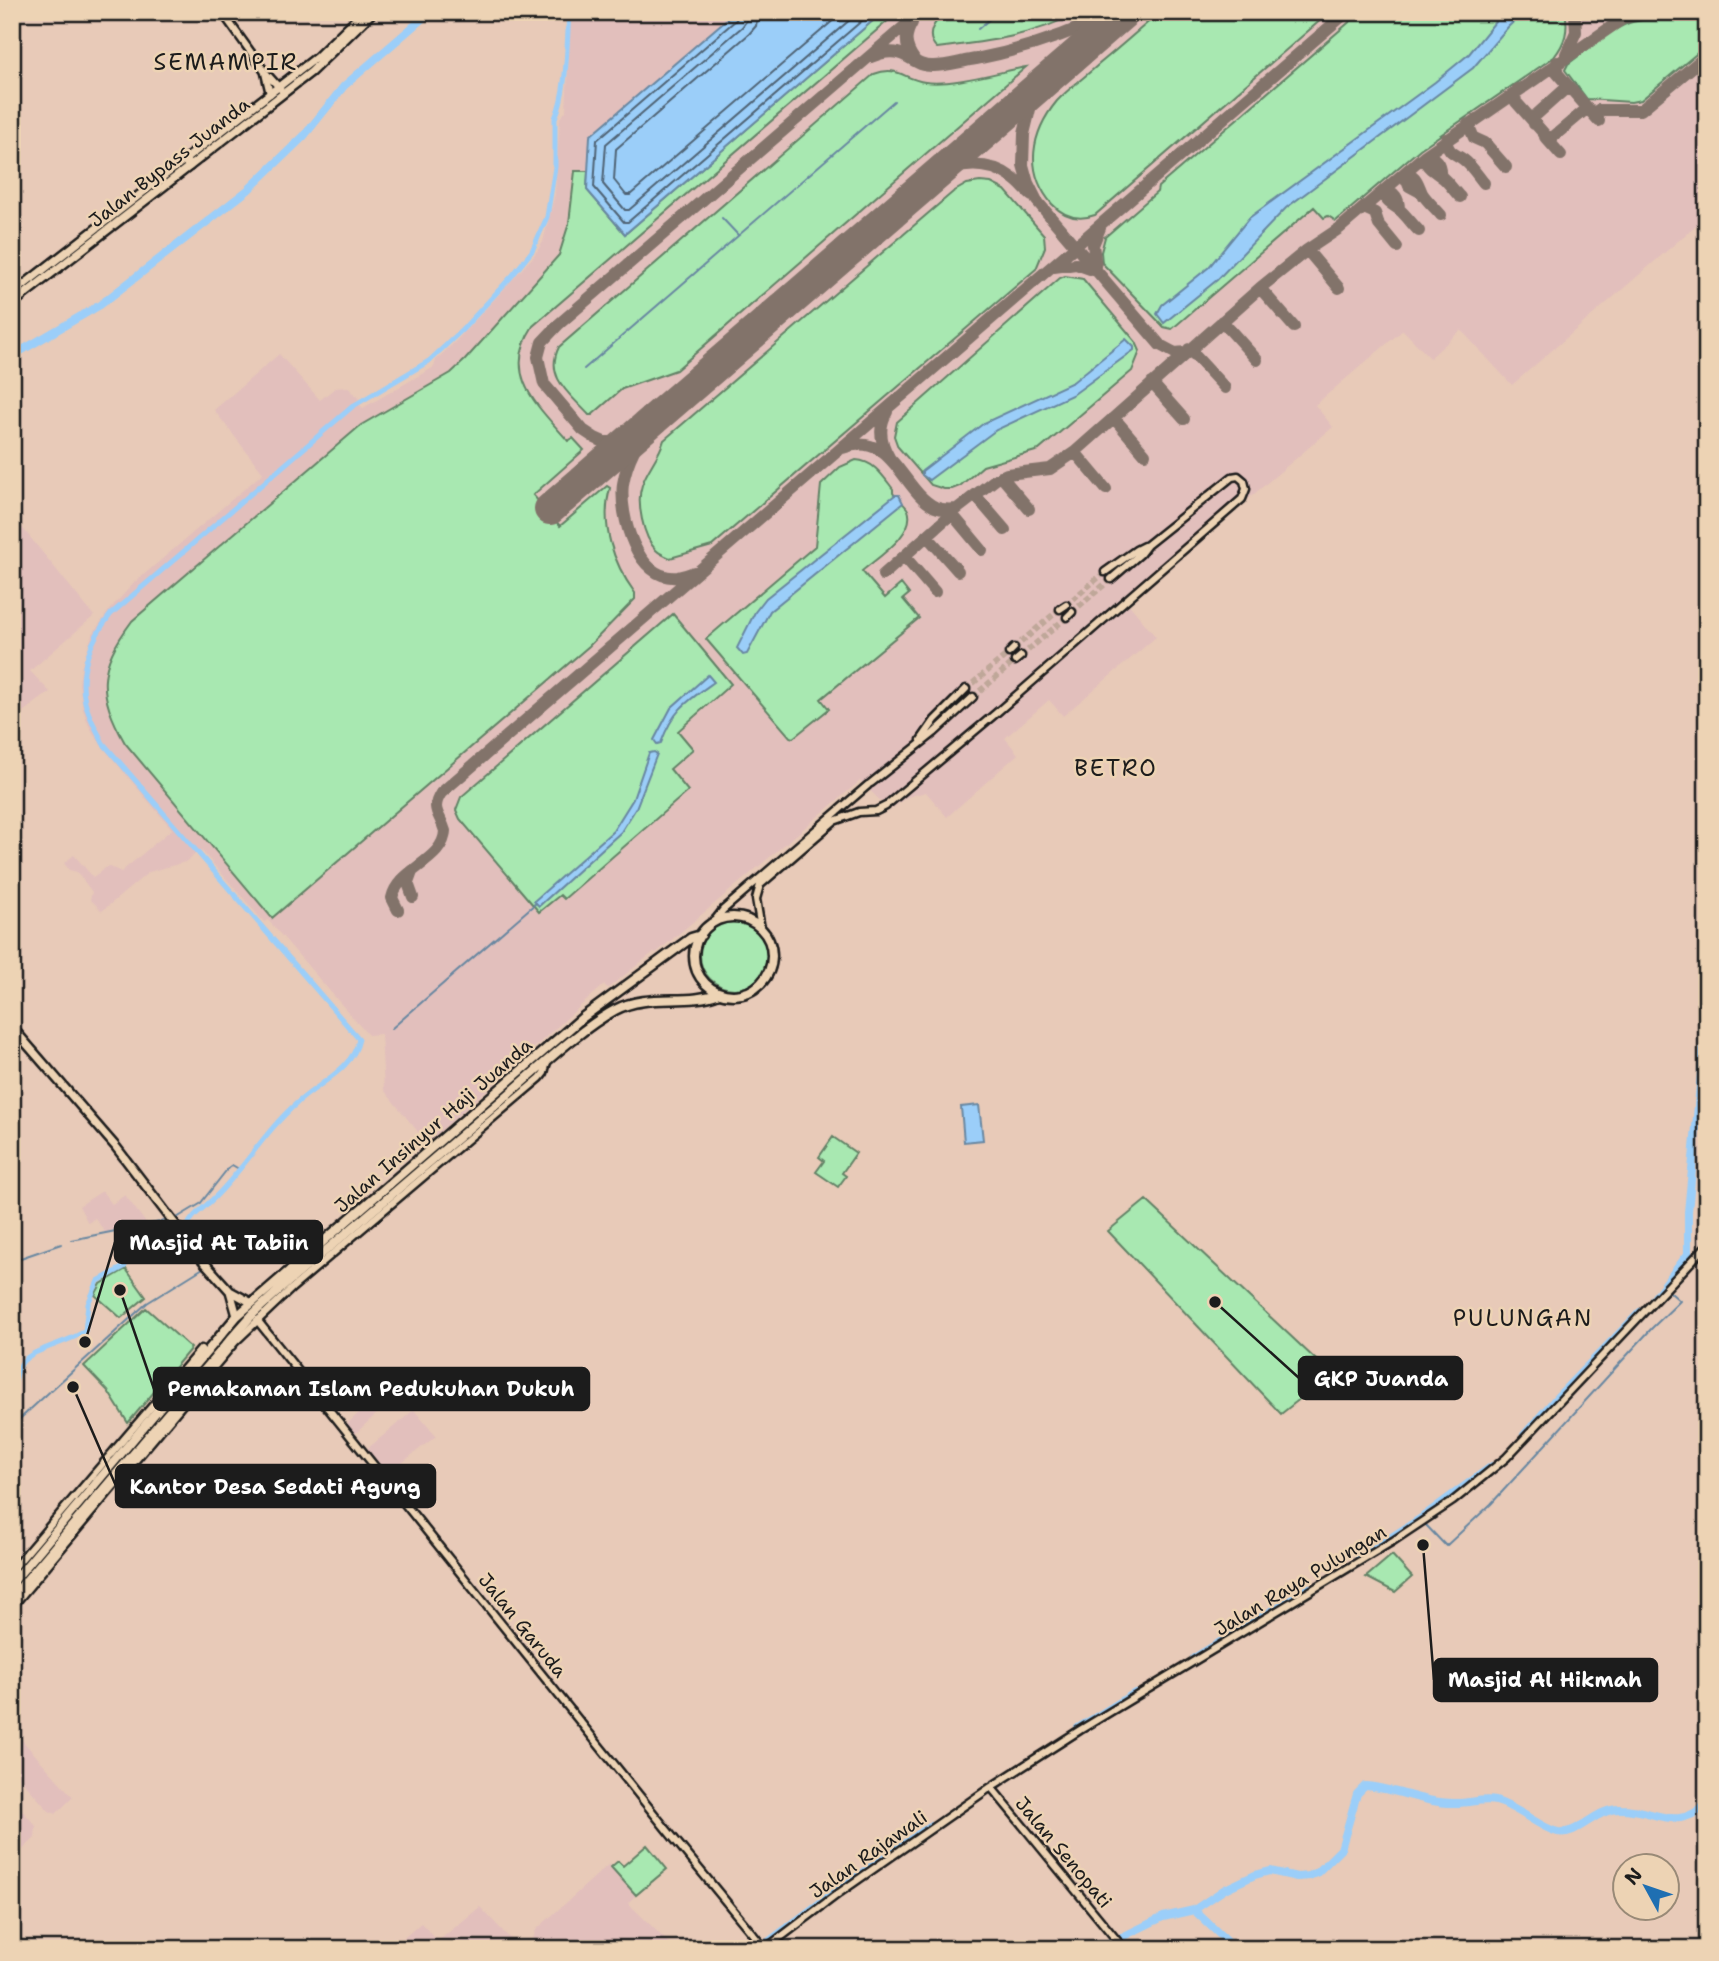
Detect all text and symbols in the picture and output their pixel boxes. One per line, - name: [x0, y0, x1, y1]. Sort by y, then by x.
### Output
- district label: SEMAMPIR: [154, 47, 298, 77]
- street label: Jalan Bypass Juanda: [84, 92, 255, 233]
- district label: BETRO: [1074, 753, 1158, 783]
- street label: Jalan Insinyur Haji Juanda: [329, 1032, 538, 1218]
- callout: Masjid At Tabiin: [115, 1221, 322, 1263]
- text: Masjid At Tabiin: [129, 1229, 309, 1257]
- district label: PULUNGAN: [1453, 1303, 1593, 1333]
- callout: GKP Juanda: [1299, 1357, 1462, 1399]
- text: GKP Juanda: [1314, 1365, 1449, 1393]
- callout: Pemakaman Islam Pedukuhan Dukuh: [154, 1368, 589, 1410]
- text: Pemakaman Islam Pedukuhan Dukuh: [167, 1375, 575, 1403]
- callout: Kantor Desa Sedati Agung: [116, 1465, 435, 1507]
- text: Kantor Desa Sedati Agung: [129, 1473, 421, 1501]
- street label: Jalan Raya Pulungan: [1210, 1519, 1391, 1642]
- street label: Jalan Garuda: [473, 1568, 573, 1683]
- callout: Masjid Al Hikmah: [1434, 1659, 1657, 1701]
- text: Masjid Al Hikmah: [1448, 1666, 1642, 1694]
- street label: Jalan Senopati: [1010, 1791, 1118, 1913]
- street label: Jalan Rajawali: [805, 1805, 932, 1904]
- north arrow: [1610, 1853, 1680, 1923]
- text: N: [1619, 1863, 1648, 1890]

